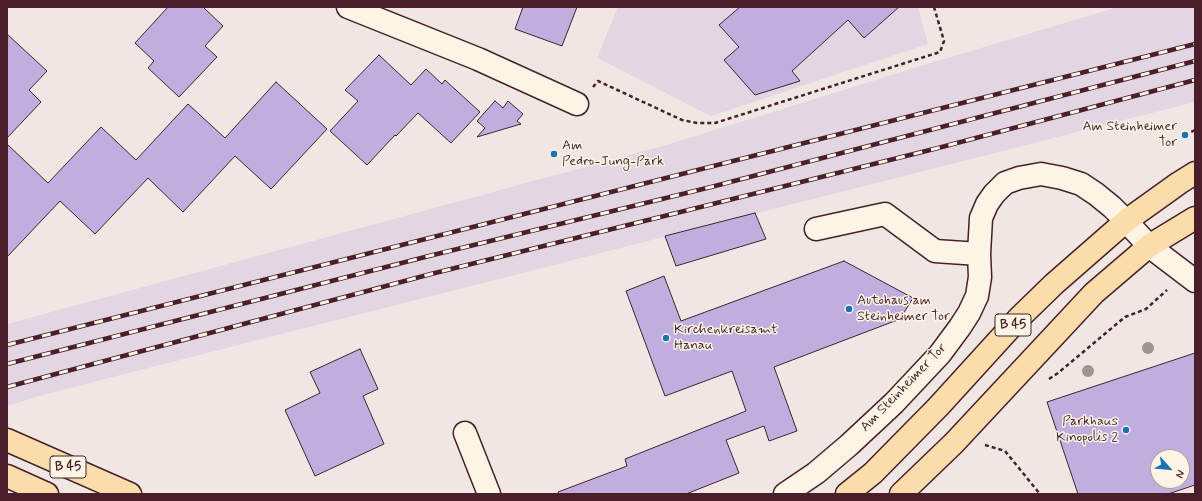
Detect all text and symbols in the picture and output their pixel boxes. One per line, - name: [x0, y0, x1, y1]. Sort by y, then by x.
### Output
- place label: Am Steinheimer Tor: [1082, 119, 1177, 152]
- marker: Am Steinheimer Tor: [1180, 130, 1190, 140]
- place label: Am Pedro-Jung-Park: [562, 138, 664, 170]
- marker: Am Pedro-Jung-Park: [549, 149, 559, 159]
- place label: Autohaus am Steinheimer Tor: [857, 293, 950, 326]
- marker: Autohaus am Steinheimer Tor: [844, 304, 854, 314]
- road number: B 45: [995, 314, 1031, 336]
- place label: Kirchenkreisamt Hanau: [674, 322, 778, 354]
- marker: Kirchenkreisamt Hanau: [661, 333, 671, 343]
- street label: Am Steinheimer Tor: [857, 340, 951, 436]
- place label: Parkhaus Kinopolis 2: [1056, 414, 1118, 446]
- marker: Parkhaus Kinopolis 2: [1121, 425, 1131, 435]
- north arrow: [1150, 449, 1190, 489]
- road number: B 45: [50, 456, 86, 478]
- text: N: [1172, 468, 1188, 480]

